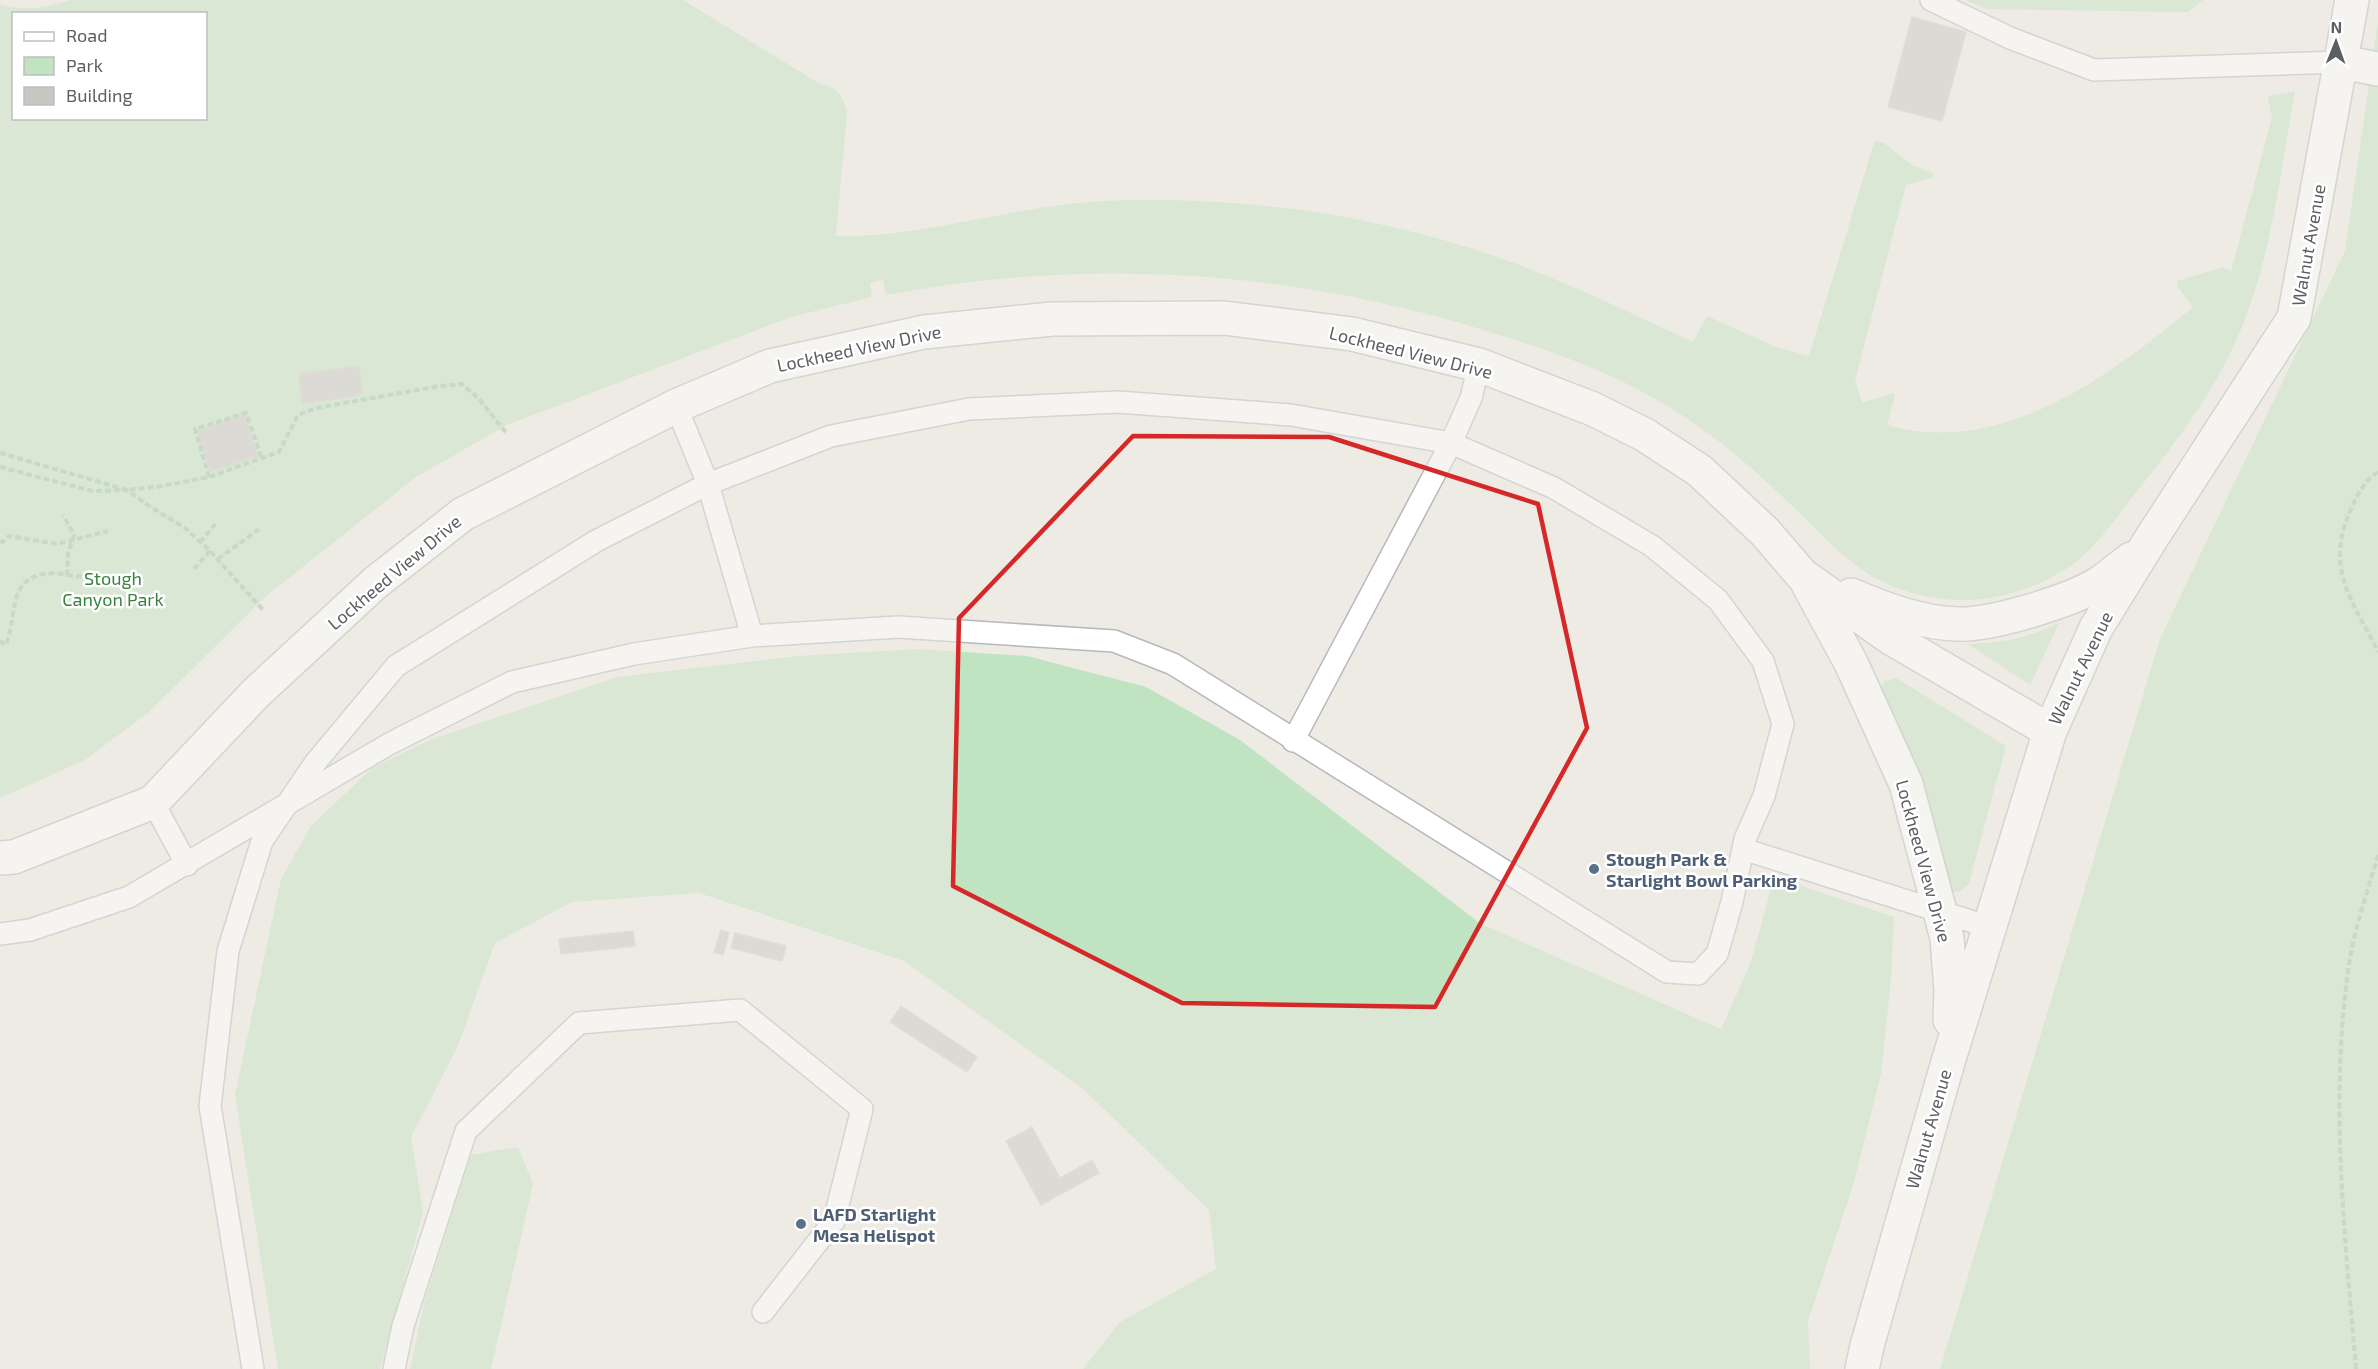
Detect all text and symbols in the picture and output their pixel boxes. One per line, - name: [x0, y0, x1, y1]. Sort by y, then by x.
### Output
- legend: [12, 12, 207, 120]
- north arrow: [2306, 12, 2366, 72]
- text: N: [2330, 17, 2342, 36]
- text: Road: [66, 24, 107, 46]
- text: Park: [66, 54, 103, 76]
- text: Building: [66, 84, 133, 106]
- street label: Walnut Avenue: [2286, 182, 2330, 308]
- street label: Lockheed View Drive: [775, 320, 943, 376]
- street label: Lockheed View Drive: [1327, 321, 1495, 383]
- street label: Lockheed View Drive: [323, 510, 465, 634]
- park label: Stough Canyon Park: [62, 567, 164, 610]
- street label: Walnut Avenue: [2043, 608, 2117, 728]
- street label: Lockheed View Drive: [1892, 777, 1956, 945]
- place label: Stough Park & Starlight Bowl Parking: [1606, 848, 1798, 891]
- marker: Stough Park & Starlight Bowl Parking: [1587, 862, 1601, 876]
- street label: Walnut Avenue: [1900, 1067, 1956, 1191]
- place label: LAFD Starlight Mesa Helispot: [813, 1203, 937, 1246]
- marker: LAFD Starlight Mesa Helispot: [794, 1217, 808, 1231]

